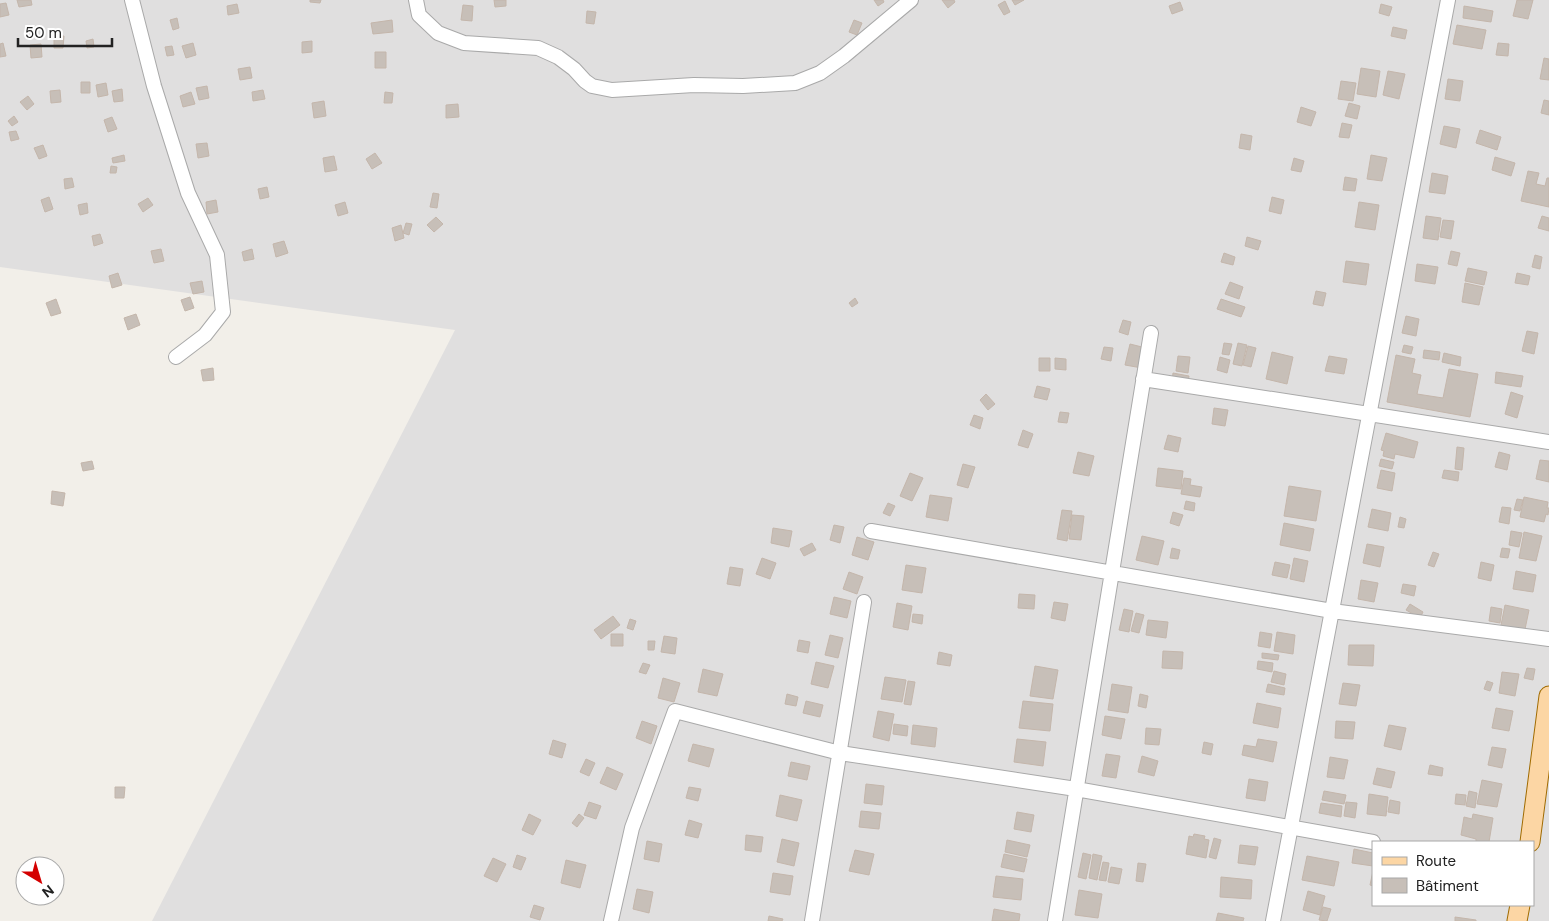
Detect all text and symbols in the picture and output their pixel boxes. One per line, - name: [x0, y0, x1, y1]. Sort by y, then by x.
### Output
- scale bar: [18, 15, 111, 47]
- text: 50 m: [25, 23, 62, 43]
- legend: [1372, 841, 1534, 906]
- text: Route: [1416, 851, 1456, 871]
- north arrow: [15, 856, 65, 906]
- text: Bâtiment: [1416, 876, 1479, 896]
- text: N: [38, 881, 58, 901]

